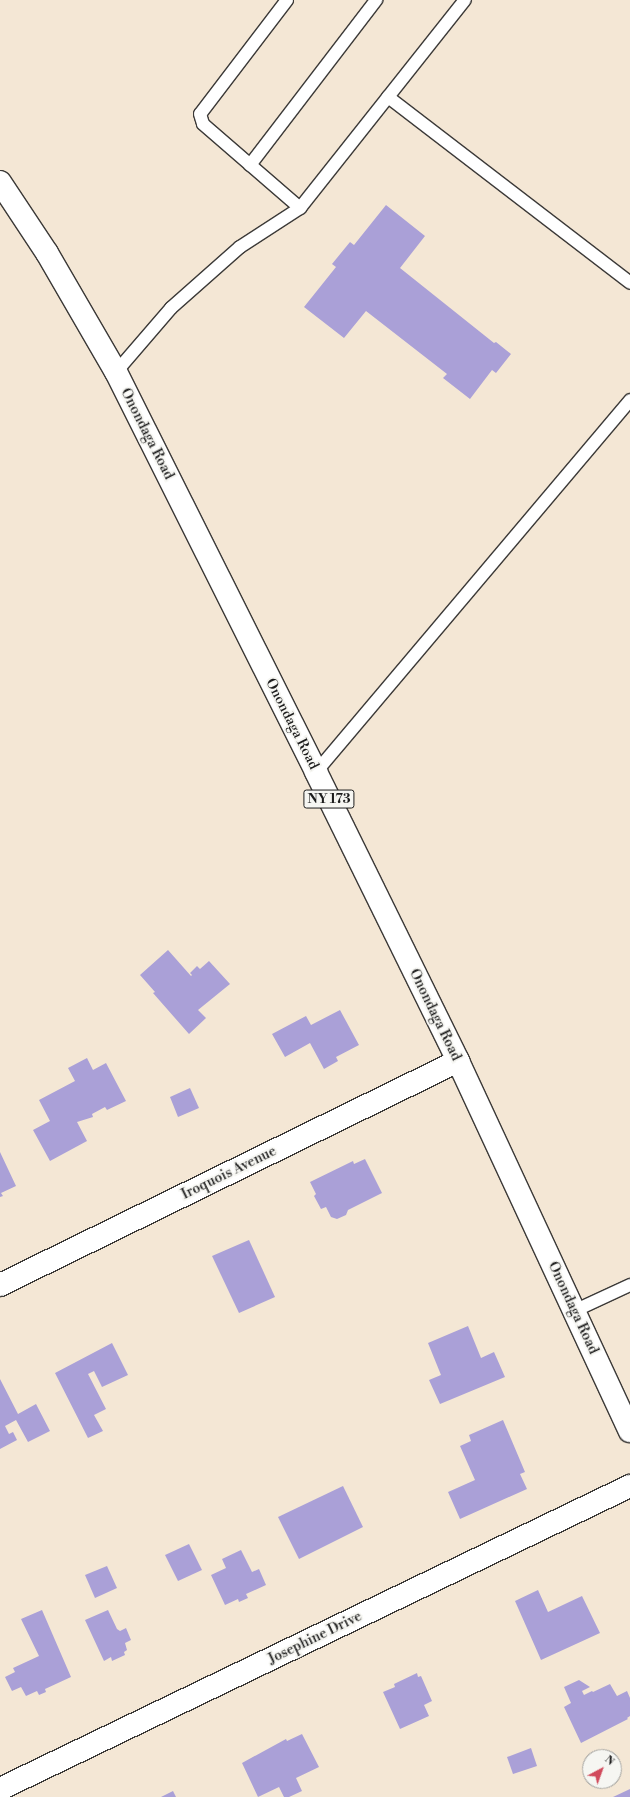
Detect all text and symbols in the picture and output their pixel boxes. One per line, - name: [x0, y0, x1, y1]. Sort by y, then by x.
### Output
- street label: Onondaga Road: [117, 386, 177, 482]
- street label: Onondaga Road: [262, 676, 322, 772]
- road number: NY 173: [303, 788, 355, 810]
- street label: Onondaga Road: [405, 966, 465, 1064]
- street label: Iroquois Avenue: [179, 1143, 279, 1203]
- street label: Onondaga Road: [544, 1259, 602, 1357]
- street label: Josephine Drive: [265, 1608, 365, 1668]
- north arrow: [582, 1749, 622, 1789]
- text: N: [601, 1753, 617, 1769]

